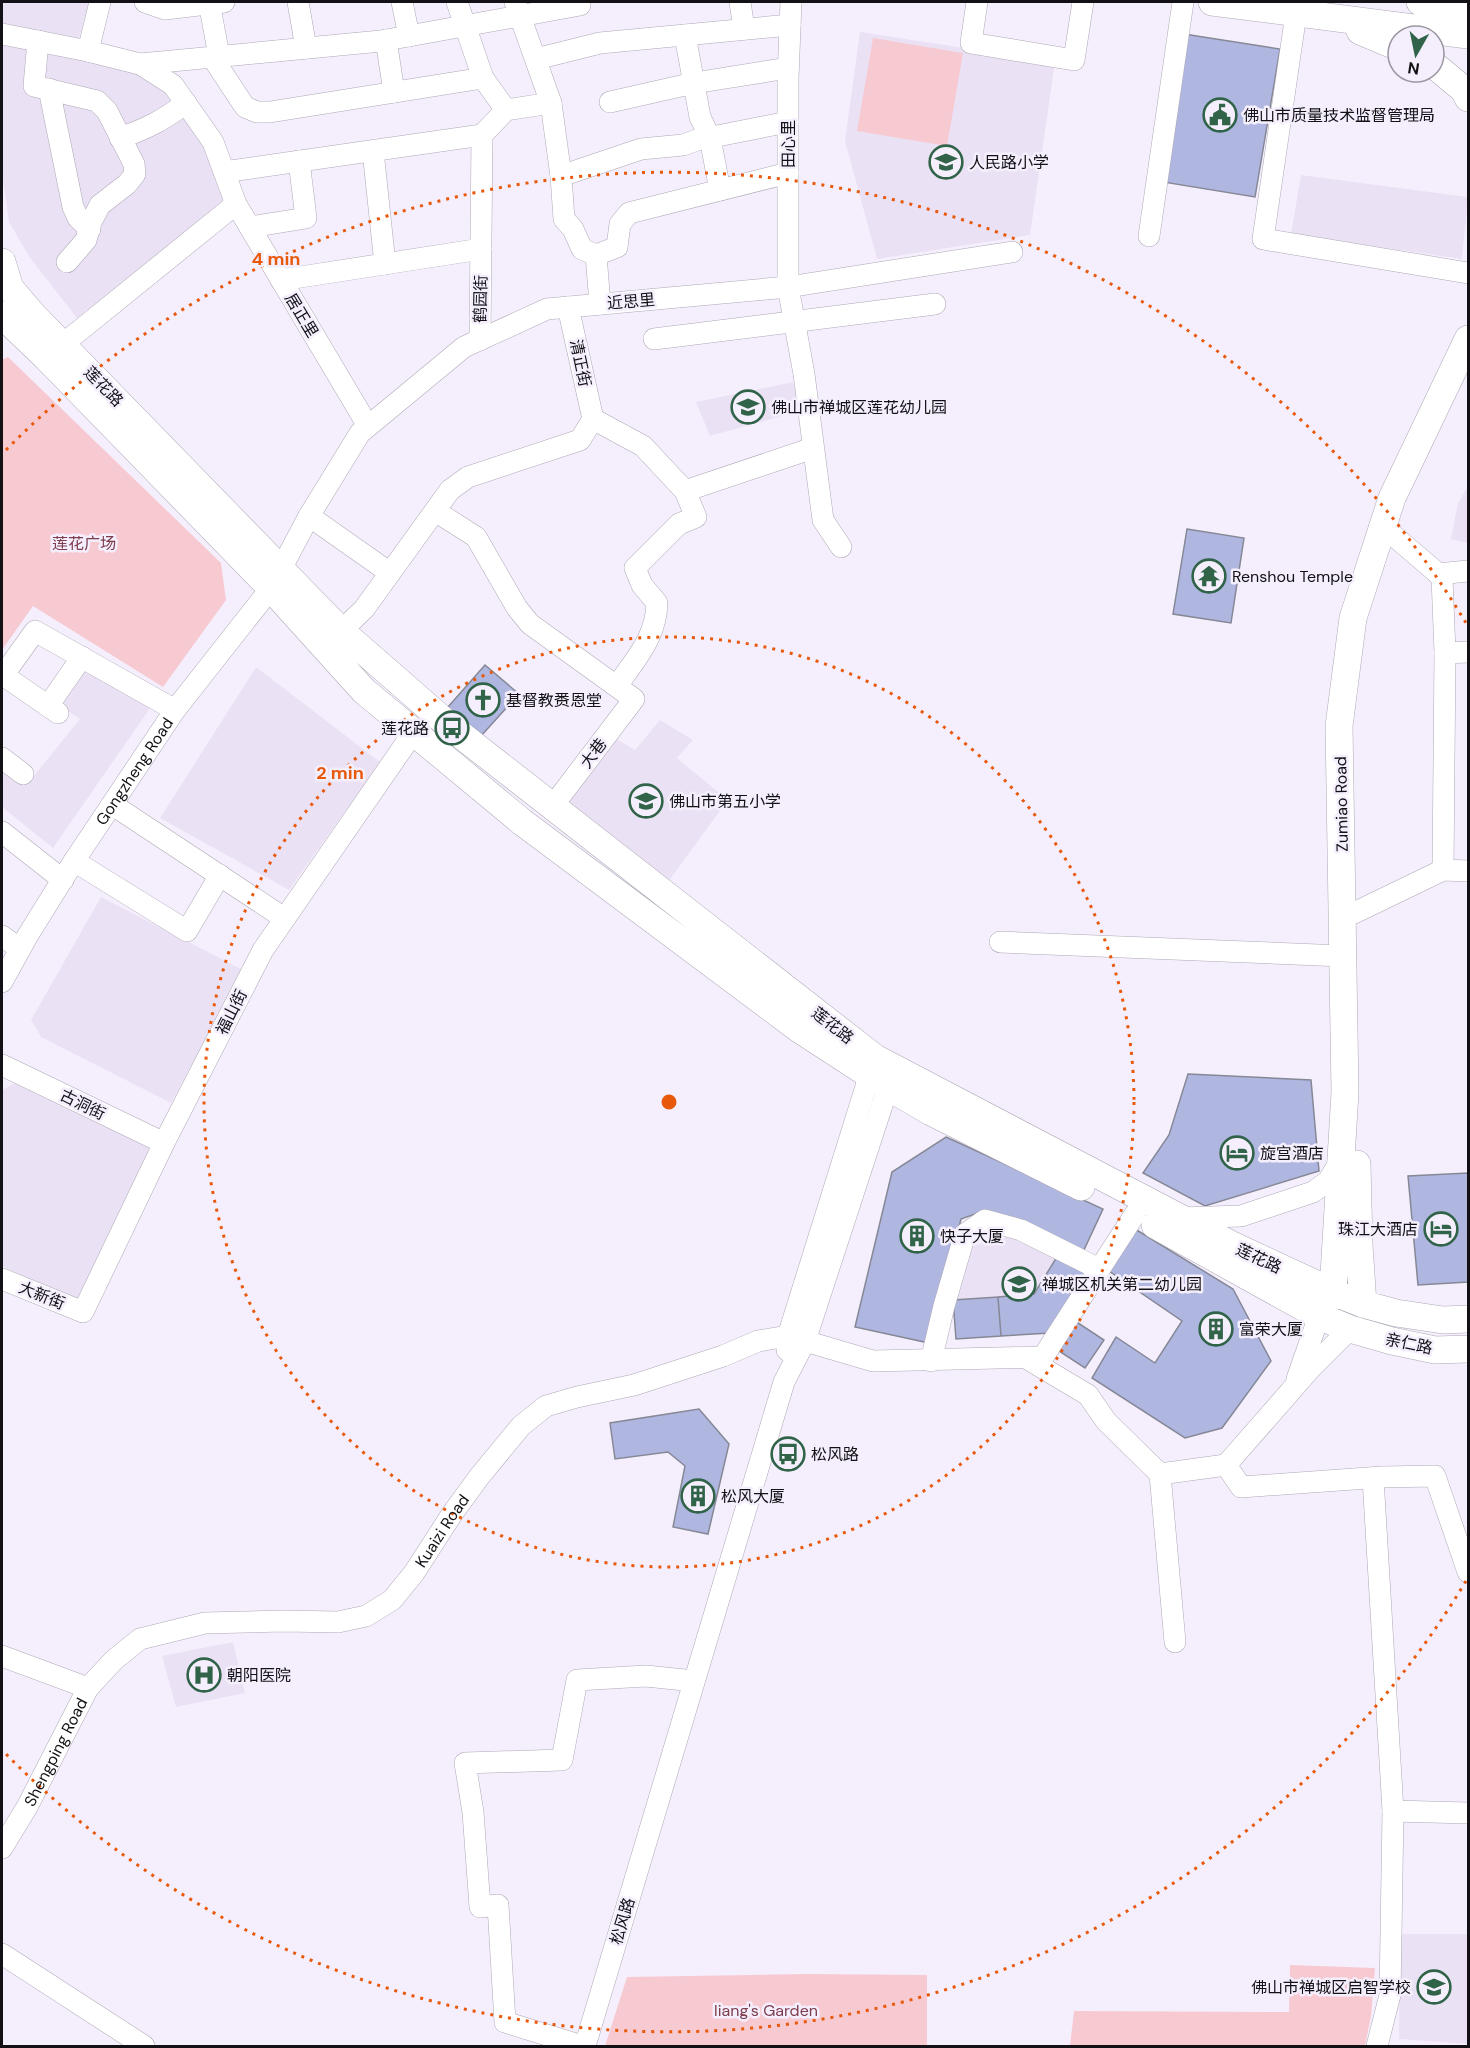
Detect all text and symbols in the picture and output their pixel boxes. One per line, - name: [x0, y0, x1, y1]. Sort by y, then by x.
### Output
- north arrow: [1386, 24, 1446, 84]
- text: N: [1406, 57, 1421, 80]
- public building icon: 佛山市质量技术监督管理局: [1202, 97, 1238, 133]
- place label: 佛山市质量技术监督管理局: [1243, 105, 1435, 126]
- street label: 田心里: [778, 120, 799, 168]
- school or university icon: 人民路小学: [928, 144, 964, 180]
- place label: 人民路小学: [969, 152, 1049, 173]
- text: 4 min: [252, 247, 300, 271]
- street label: 鹤园街: [470, 275, 491, 323]
- street label: 居正里: [280, 289, 323, 341]
- street label: 近思里: [606, 289, 656, 314]
- street label: 清正街: [565, 337, 596, 389]
- street label: 莲花路: [79, 362, 128, 411]
- school or university icon: 佛山市禅城区莲花幼儿园: [730, 389, 766, 425]
- place label: 佛山市禅城区莲花幼儿园: [771, 397, 947, 418]
- park label: 莲花广场: [52, 533, 116, 554]
- temple icon: Renshou Temple: [1191, 558, 1227, 594]
- place label: Renshou Temple: [1232, 566, 1353, 587]
- church icon: 基督教赉恩堂: [465, 682, 501, 718]
- place label: 基督教赉恩堂: [506, 690, 602, 711]
- bus stop icon: 莲花路: [434, 710, 470, 746]
- street label: Gongzheng Road: [91, 714, 178, 829]
- place label: 莲花路: [381, 718, 429, 739]
- street label: 大巷: [575, 734, 611, 772]
- street label: Zumiao Road: [1330, 756, 1353, 852]
- text: 2 min: [316, 761, 364, 785]
- school or university icon: 佛山市第五小学: [628, 783, 664, 819]
- place label: 佛山市第五小学: [669, 791, 781, 812]
- street label: 福山街: [211, 986, 252, 1038]
- street label: 莲花路: [807, 1002, 858, 1048]
- street label: 古洞街: [57, 1084, 109, 1124]
- centre of rings: [659, 1092, 679, 1112]
- hotel icon: 旋宫酒店: [1219, 1135, 1255, 1171]
- place label: 旋宫酒店: [1260, 1143, 1324, 1164]
- hotel icon: 珠江大酒店: [1423, 1211, 1459, 1247]
- building icon: 快子大厦: [899, 1218, 935, 1254]
- place label: 珠江大酒店: [1338, 1219, 1418, 1240]
- place label: 快子大厦: [940, 1226, 1004, 1247]
- street label: 莲花路: [1233, 1239, 1285, 1278]
- school or university icon: 禅城区机关第二幼儿园: [1001, 1266, 1037, 1302]
- place label: 禅城区机关第二幼儿园: [1042, 1274, 1202, 1295]
- street label: 大新街: [16, 1277, 68, 1314]
- building icon: 富荣大厦: [1198, 1311, 1234, 1347]
- place label: 富荣大厦: [1239, 1319, 1303, 1340]
- street label: 亲仁路: [1383, 1328, 1435, 1359]
- bus stop icon: 松风路: [770, 1436, 806, 1472]
- place label: 松风路: [811, 1444, 859, 1465]
- building icon: 松风大厦: [680, 1478, 716, 1514]
- place label: 松风大厦: [721, 1486, 785, 1507]
- street label: Kuaizi Road: [410, 1490, 474, 1571]
- hospital icon: 朝阳医院: [186, 1657, 222, 1693]
- place label: 朝阳医院: [227, 1665, 291, 1686]
- street label: Shengping Road: [19, 1694, 92, 1810]
- street label: 松风路: [605, 1895, 640, 1947]
- school or university icon: 佛山市禅城区启智学校: [1416, 1969, 1452, 2005]
- place label: 佛山市禅城区启智学校: [1251, 1977, 1411, 1998]
- park label: liang's Garden: [714, 2000, 818, 2021]

